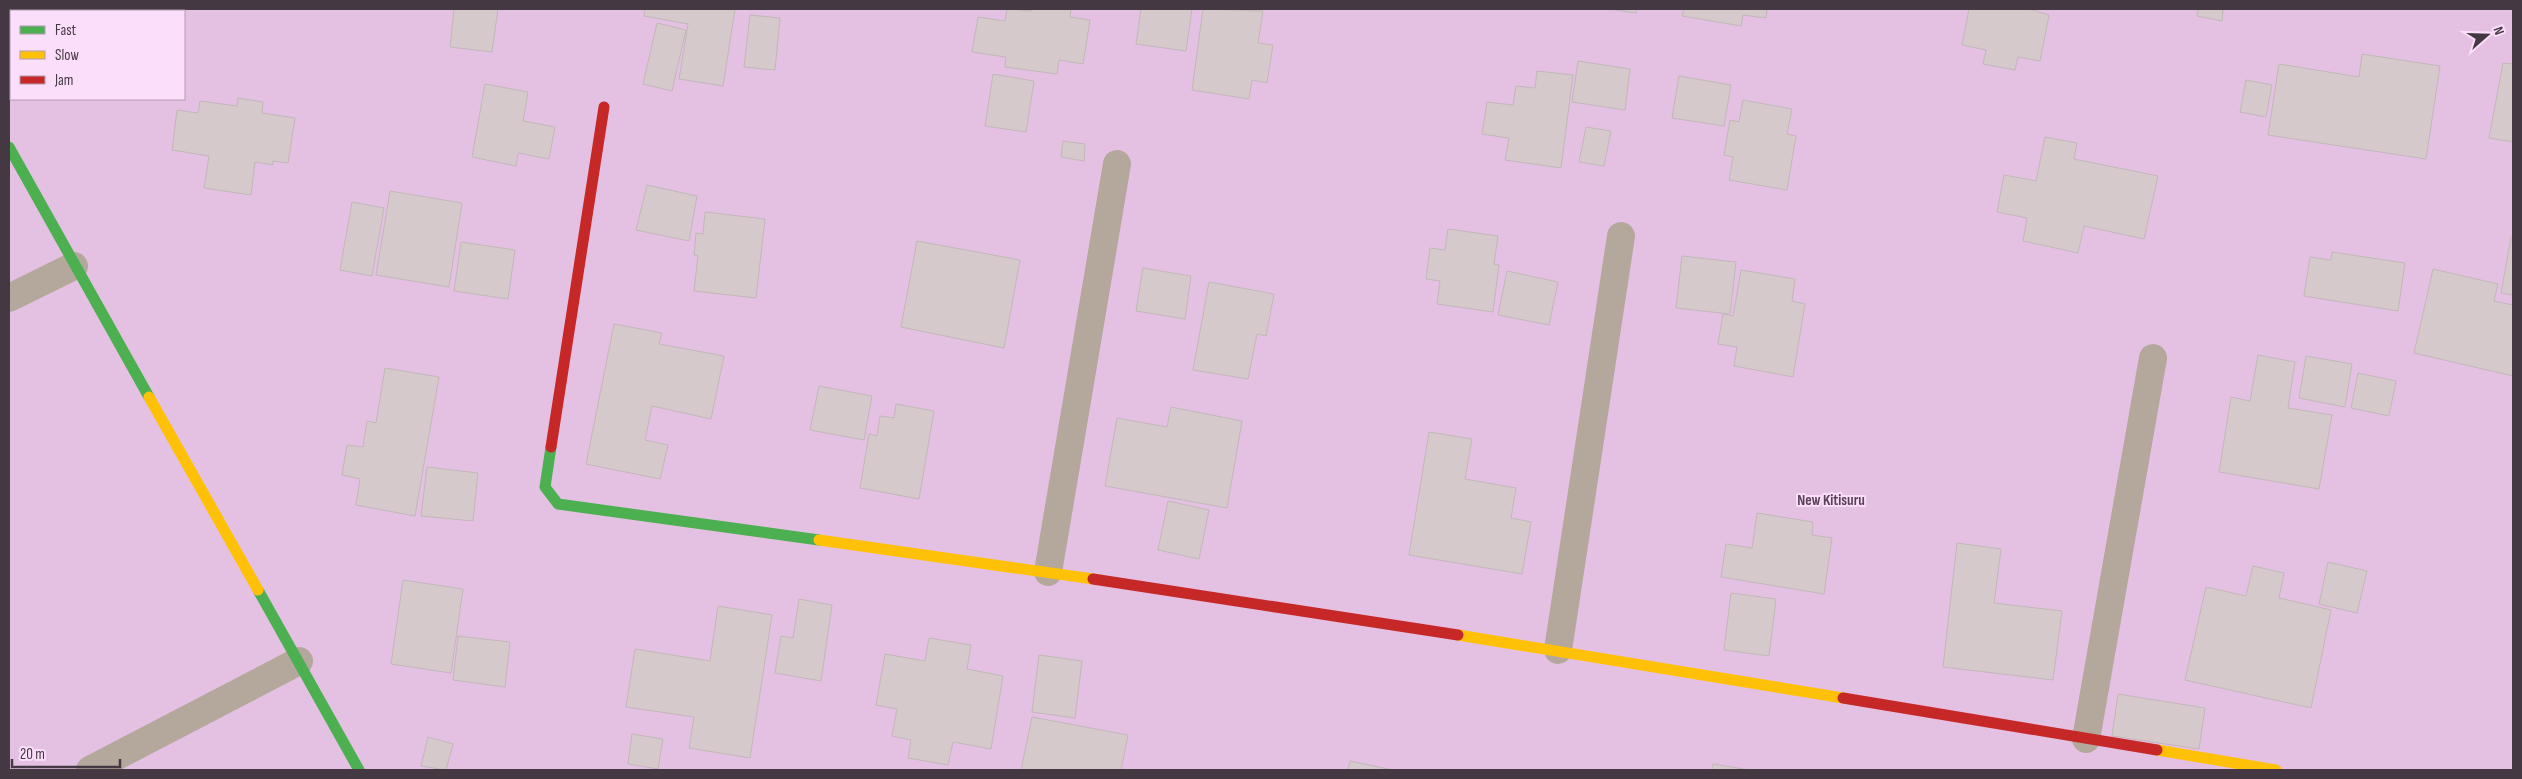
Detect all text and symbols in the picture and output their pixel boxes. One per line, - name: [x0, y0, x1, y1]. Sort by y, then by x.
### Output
- legend: [10, 10, 185, 100]
- north arrow: [2462, 10, 2512, 60]
- text: Fast: [55, 21, 77, 40]
- text: N: [2489, 24, 2508, 37]
- text: Slow: [55, 46, 79, 65]
- text: Jam: [54, 71, 73, 90]
- district label: New Kitisuru: [1797, 491, 1865, 510]
- scale bar: [12, 736, 120, 768]
- text: 20 m: [20, 745, 45, 764]

